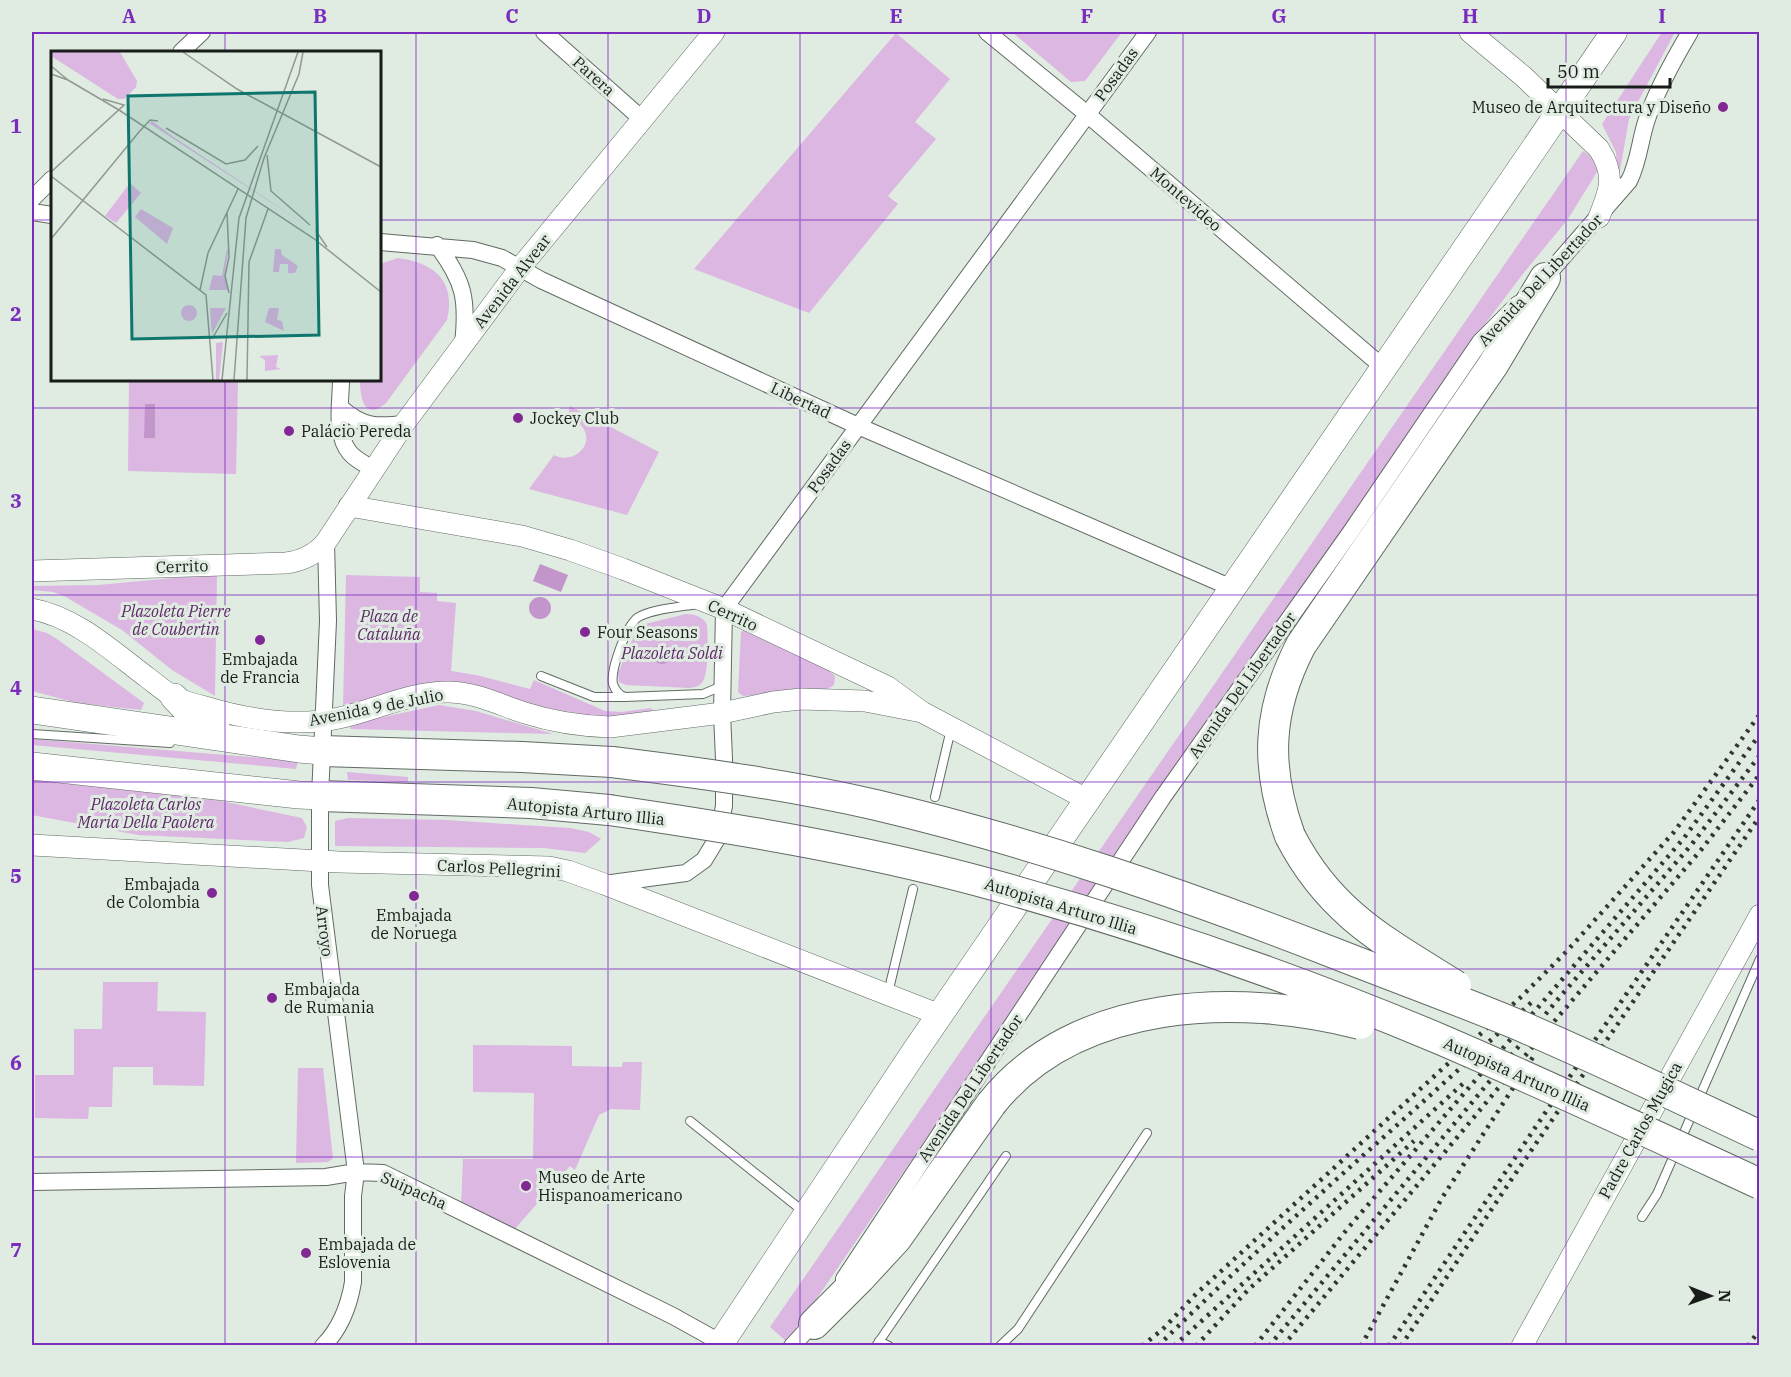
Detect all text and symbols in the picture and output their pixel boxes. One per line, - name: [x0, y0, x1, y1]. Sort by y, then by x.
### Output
- text: A: [122, 2, 136, 29]
- text: B: [313, 2, 327, 29]
- text: C: [505, 2, 519, 29]
- text: D: [696, 2, 712, 29]
- text: E: [889, 2, 903, 29]
- text: F: [1081, 2, 1093, 29]
- text: G: [1271, 2, 1287, 29]
- text: H: [1462, 2, 1478, 29]
- text: I: [1658, 2, 1666, 29]
- street label: Posadas: [1090, 43, 1142, 105]
- inset map: [51, 51, 381, 381]
- scale bar: [1548, 51, 1670, 89]
- street label: Parera: [569, 52, 619, 100]
- text: 50 m: [1557, 60, 1600, 83]
- place label: Museo de Arquitectura y Diseño: [1472, 97, 1711, 117]
- marker: Museo de Arquitectura y Diseño: [1716, 100, 1730, 114]
- text: 1: [10, 112, 22, 139]
- street label: Montevideo: [1146, 162, 1226, 236]
- street label: Avenida Del Libertador: [1473, 210, 1607, 350]
- street label: Avenida Alvear: [469, 230, 555, 332]
- text: 2: [10, 300, 22, 327]
- street label: Libertad: [768, 377, 835, 423]
- place label: Jockey Club: [530, 408, 619, 428]
- marker: Jockey Club: [511, 411, 525, 425]
- place label: Palácio Pereda: [301, 421, 412, 441]
- marker: Palácio Pereda: [282, 424, 296, 438]
- street label: Posadas: [803, 435, 855, 497]
- text: 3: [10, 487, 22, 514]
- street label: Cerrito: [155, 555, 209, 577]
- street label: Cerrito: [705, 595, 761, 635]
- park label: Plazoleta Pierre de Coubertin: [120, 601, 231, 639]
- park label: Plaza de Cataluña: [357, 606, 421, 644]
- street label: Avenida Del Libertador: [1184, 608, 1300, 762]
- place label: Four Seasons: [597, 622, 698, 642]
- marker: Four Seasons: [578, 625, 592, 639]
- marker: Embajada de Francia: [253, 633, 267, 647]
- park label: Plazoleta Soldi: [620, 643, 723, 663]
- place label: Embajada de Francia: [220, 649, 300, 687]
- text: 4: [10, 674, 22, 701]
- street label: Avenida 9 de Julio: [307, 684, 445, 730]
- street label: Autopista Arturo Illia: [506, 793, 666, 829]
- park label: Plazoleta Carlos María Della Paolera: [76, 794, 215, 832]
- street label: Carlos Pellegrini: [437, 855, 561, 881]
- text: 5: [10, 862, 22, 889]
- street label: Autopista Arturo Illia: [982, 873, 1140, 939]
- place label: Embajada de Colombia: [106, 874, 200, 912]
- marker: Embajada de Colombia: [205, 886, 219, 900]
- marker: Embajada de Noruega: [407, 889, 421, 903]
- street label: Arroyo: [312, 904, 338, 958]
- place label: Embajada de Noruega: [371, 905, 458, 943]
- place label: Embajada de Rumania: [284, 979, 375, 1017]
- marker: Embajada de Rumania: [265, 991, 279, 1005]
- street label: Avenida Del Libertador: [913, 1010, 1027, 1166]
- street label: Autopista Arturo Illia: [1441, 1033, 1594, 1115]
- text: 6: [10, 1049, 22, 1076]
- street label: Padre Carlos Mugica: [1594, 1058, 1686, 1202]
- street label: Suipacha: [378, 1167, 450, 1213]
- place label: Museo de Arte Hispanoamericano: [538, 1167, 682, 1205]
- marker: Museo de Arte Hispanoamericano: [519, 1179, 533, 1193]
- place label: Embajada de Eslovenia: [318, 1234, 416, 1272]
- text: 7: [10, 1236, 22, 1263]
- marker: Embajada de Eslovenia: [299, 1246, 313, 1260]
- north arrow: [1680, 1266, 1740, 1326]
- text: N: [1715, 1290, 1735, 1303]

